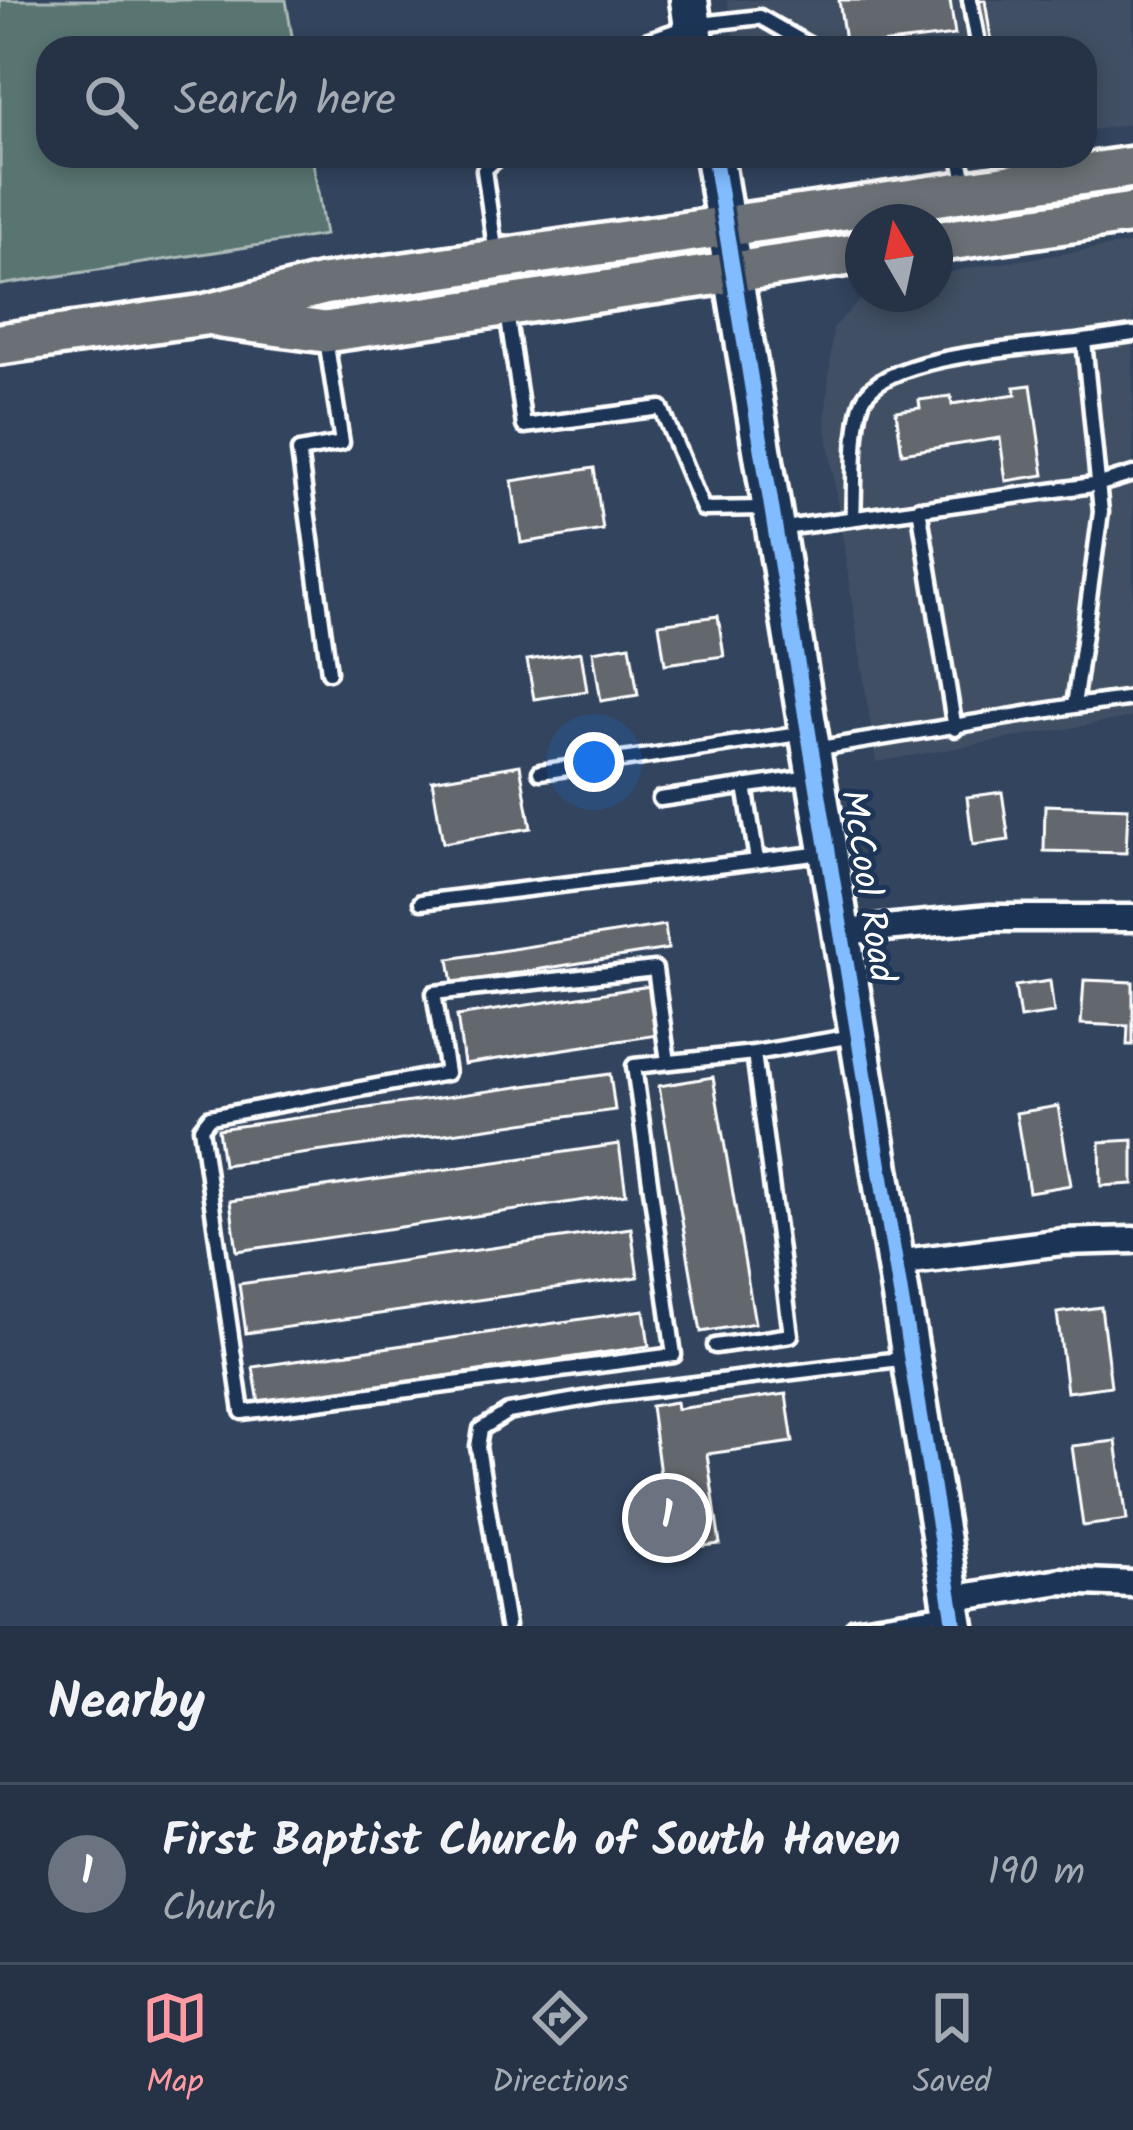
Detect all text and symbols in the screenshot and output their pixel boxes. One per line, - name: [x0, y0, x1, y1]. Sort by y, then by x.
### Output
- search box: [36, 36, 1097, 168]
- text: Search here: [174, 66, 396, 138]
- icon: search: [78, 69, 144, 135]
- north arrow: [845, 204, 953, 312]
- your location: [564, 732, 624, 792]
- street label: McCool Road: [823, 786, 909, 987]
- pin: 1: [628, 1473, 706, 1563]
- text: Nearby: [48, 1664, 205, 1745]
- text: First Baptist Church of South Haven: [162, 1807, 901, 1879]
- text: 1: [81, 1843, 93, 1905]
- text: 190 m: [988, 1843, 1085, 1905]
- text: Church: [162, 1879, 276, 1941]
- tab: Map: [142, 1985, 208, 2110]
- tab: Directions: [492, 1985, 629, 2110]
- tab: Saved: [913, 1985, 991, 2110]

